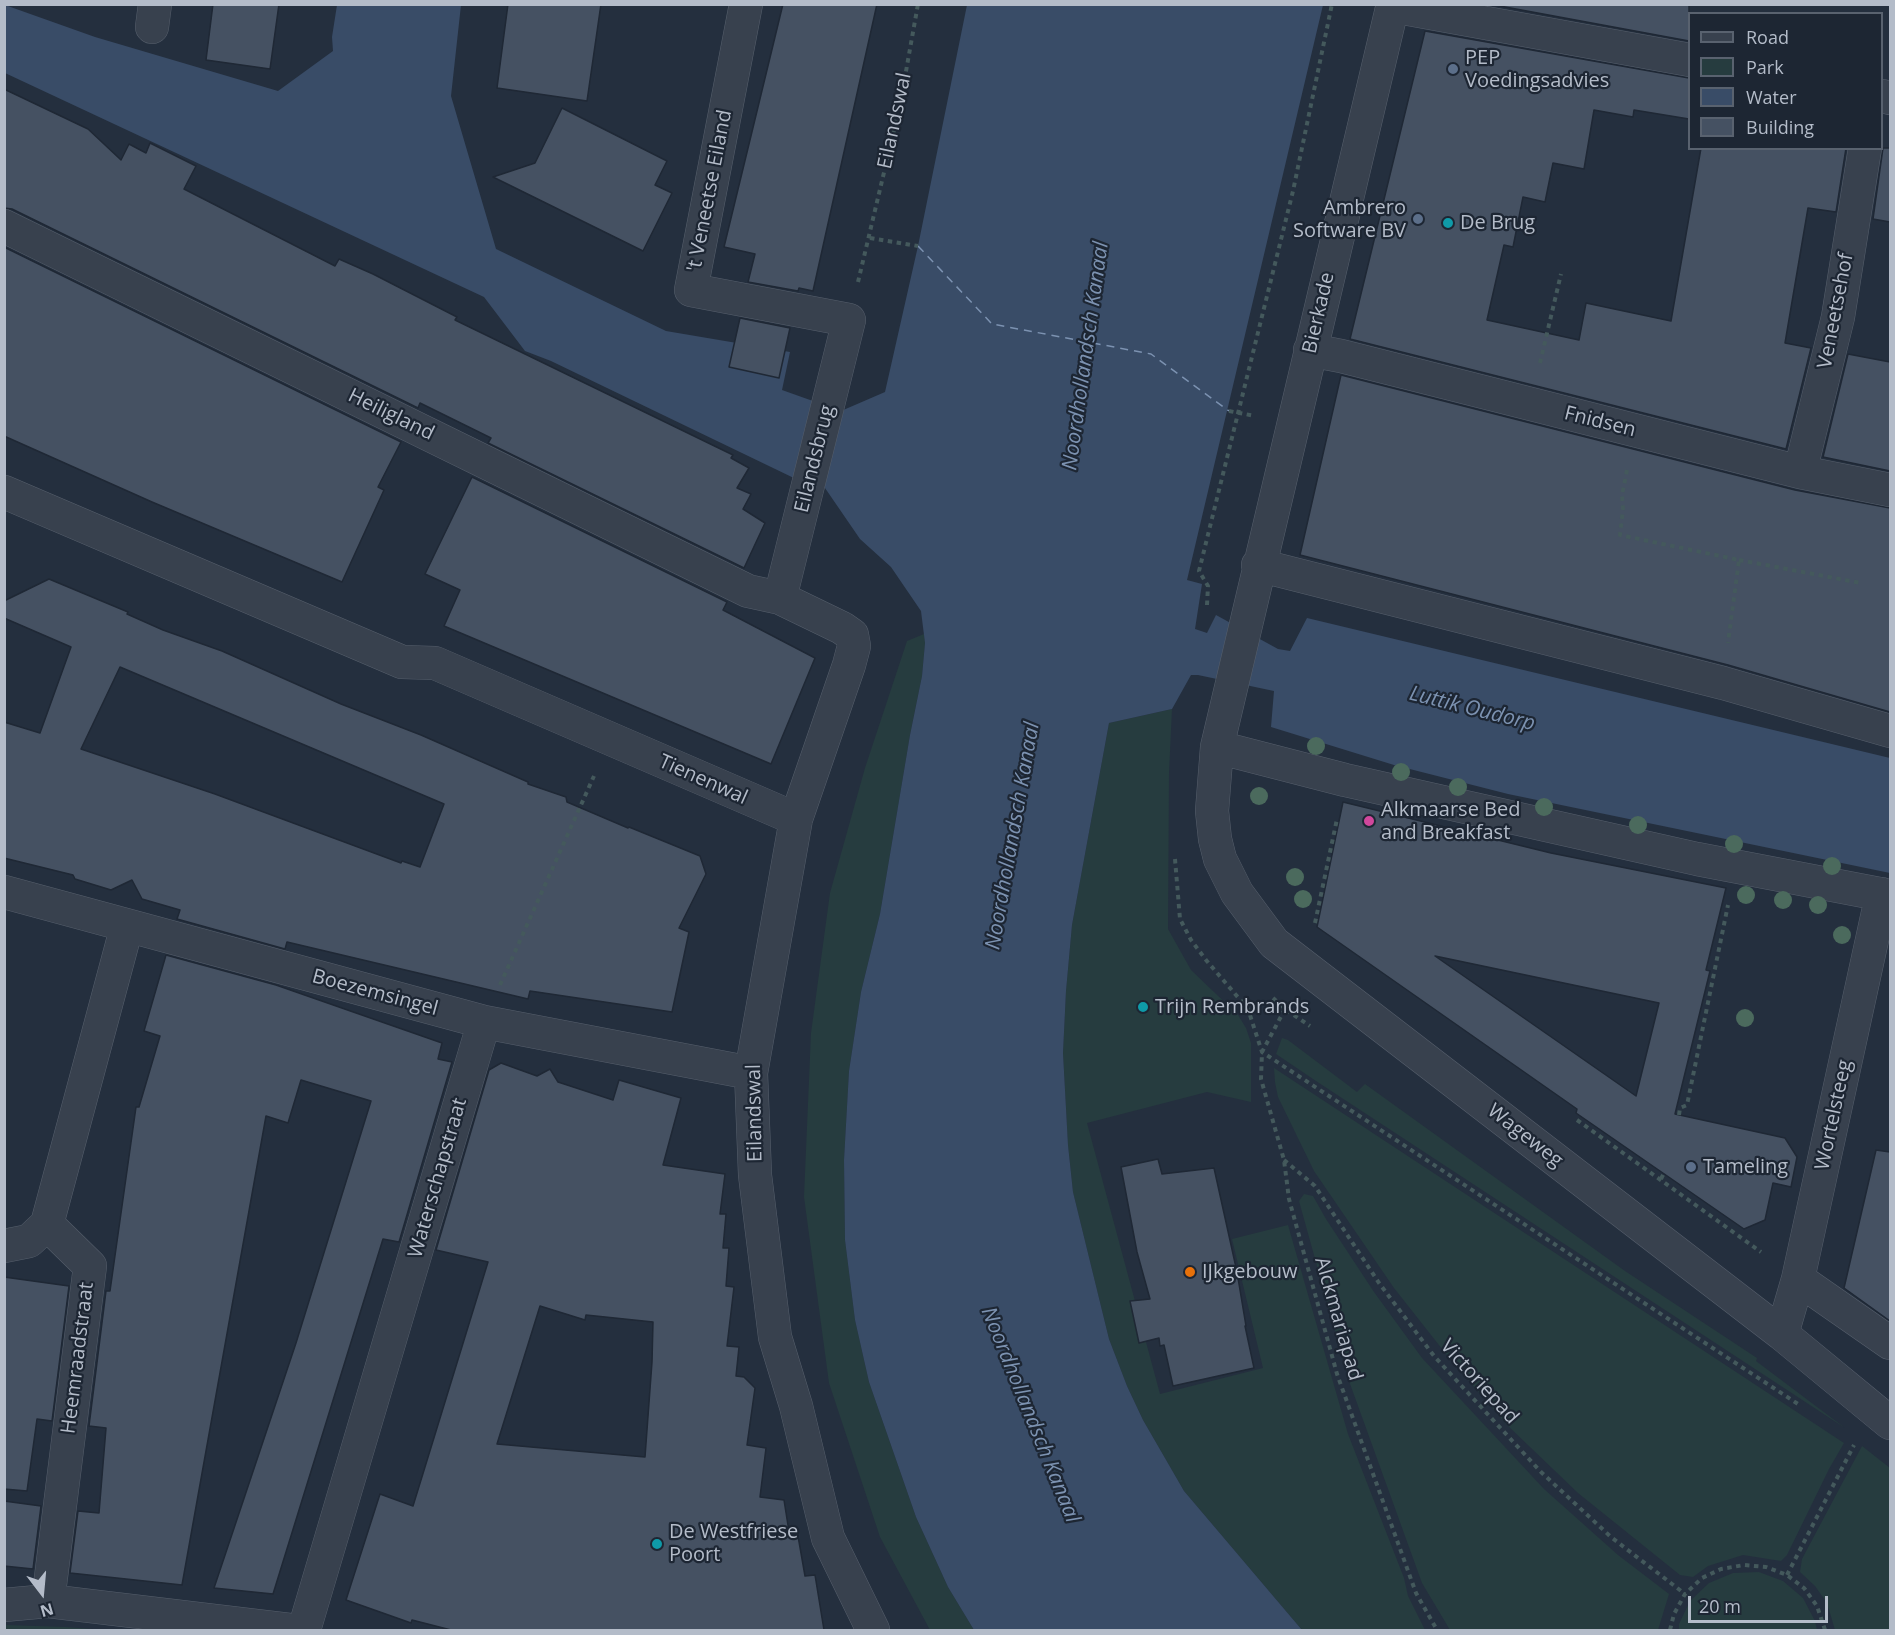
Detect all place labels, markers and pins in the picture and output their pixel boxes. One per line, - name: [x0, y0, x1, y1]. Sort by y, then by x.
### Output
- place label: PEP Voedingsadvies: [1465, 46, 1609, 93]
- marker: PEP Voedingsadvies: [1446, 62, 1460, 76]
- place label: Ambrero Software BV: [1293, 196, 1406, 243]
- place label: De Brug: [1460, 211, 1535, 235]
- marker: Ambrero Software BV: [1411, 212, 1425, 226]
- marker: De Brug: [1441, 216, 1455, 230]
- place label: Alkmaarse Bed and Breakfast: [1381, 798, 1520, 845]
- marker: Alkmaarse Bed and Breakfast: [1362, 814, 1376, 828]
- place label: Trijn Rembrands: [1155, 995, 1309, 1019]
- marker: Trijn Rembrands: [1136, 1000, 1150, 1014]
- place label: Tameling: [1703, 1155, 1788, 1179]
- marker: Tameling: [1684, 1160, 1698, 1174]
- place label: IJkgebouw: [1202, 1260, 1298, 1284]
- marker: IJkgebouw: [1183, 1265, 1197, 1279]
- place label: De Westfriese Poort: [669, 1520, 798, 1567]
- marker: De Westfriese Poort: [650, 1537, 664, 1551]

